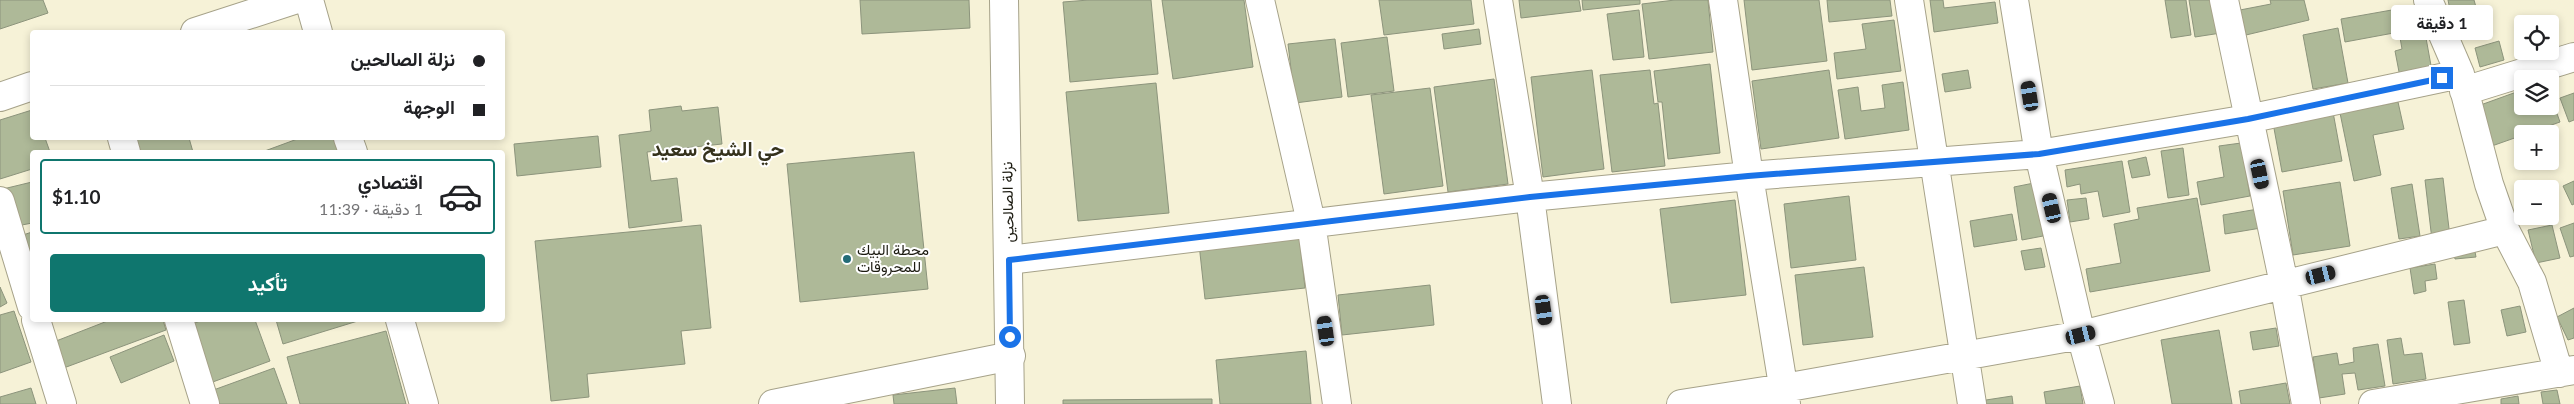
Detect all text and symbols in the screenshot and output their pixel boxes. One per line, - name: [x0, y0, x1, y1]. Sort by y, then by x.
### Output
- callout: 1 دقيقة: [2391, 5, 2493, 40]
- text: 1 دقيقة: [2417, 13, 2467, 32]
- map controls: [2514, 15, 2559, 225]
- button: locate: [2514, 15, 2559, 60]
- text: نزلة الصالحين: [350, 47, 455, 70]
- route end: [2431, 67, 2453, 89]
- button: layers: [2514, 70, 2559, 115]
- car: [2020, 80, 2039, 112]
- text: الوجهة: [403, 95, 455, 118]
- button: +: [2514, 125, 2559, 170]
- district label: حي الشيخ سعيد: [652, 136, 784, 166]
- car: [2249, 158, 2270, 190]
- street label: نزلة الصالحين: [997, 161, 1019, 243]
- text: اقتصادي: [358, 170, 423, 193]
- icon: car: [438, 174, 483, 219]
- button: −: [2514, 180, 2559, 225]
- text: $1.10: [52, 185, 101, 208]
- car: [2041, 192, 2062, 224]
- text: 1 دقيقة · 11:39: [319, 199, 423, 218]
- place label: محطة البيك للمحروقات: [857, 240, 929, 276]
- marker: محطة البيك للمحروقات: [841, 253, 853, 265]
- button: تأكيد: [50, 254, 485, 312]
- car: [2304, 264, 2337, 286]
- car: [1534, 294, 1553, 326]
- car: [1316, 315, 1335, 347]
- car: [2064, 324, 2097, 346]
- route start: [999, 326, 1021, 348]

